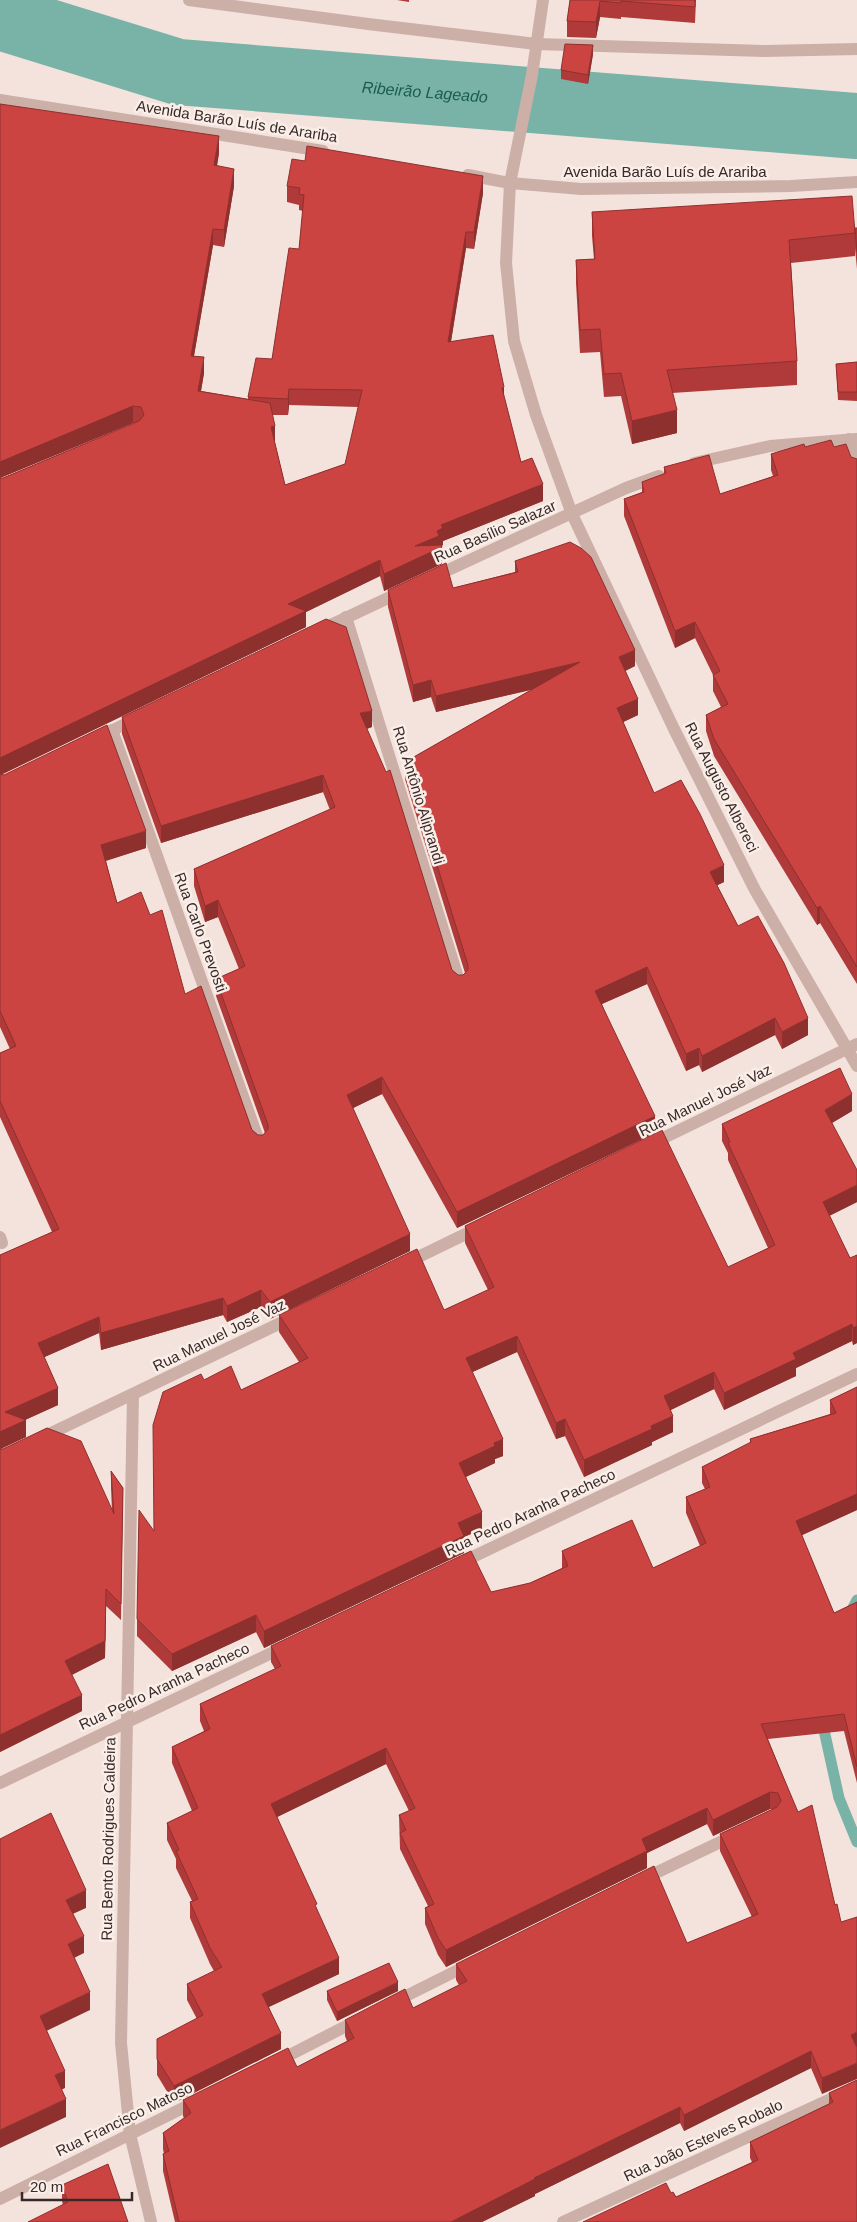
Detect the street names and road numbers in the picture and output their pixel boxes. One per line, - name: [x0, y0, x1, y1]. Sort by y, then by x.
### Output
- street label: Avenida Barão Luís de Arariba: [135, 97, 339, 145]
- street label: Avenida Barão Luís de Arariba: [563, 163, 767, 180]
- street label: Rua Basílio Salazar: [431, 496, 559, 566]
- street label: Rua Augusto Albereci: [682, 719, 762, 855]
- street label: Rua Antônio Aliprandi: [390, 724, 448, 866]
- street label: Rua Carlo Prevosti: [171, 870, 231, 994]
- street label: Rua Manuel José Vaz: [636, 1060, 774, 1140]
- street label: Rua Manuel José Vaz: [150, 1295, 288, 1375]
- street label: Rua Pedro Aranha Pacheco: [442, 1465, 618, 1559]
- street label: Rua Pedro Aranha Pacheco: [76, 1639, 252, 1733]
- street label: Rua Bento Rodrigues Caldeira: [98, 1736, 118, 1941]
- street label: Rua Francisco Matoso: [53, 2078, 195, 2160]
- street label: Rua João Esteves Robalo: [621, 2096, 785, 2184]

